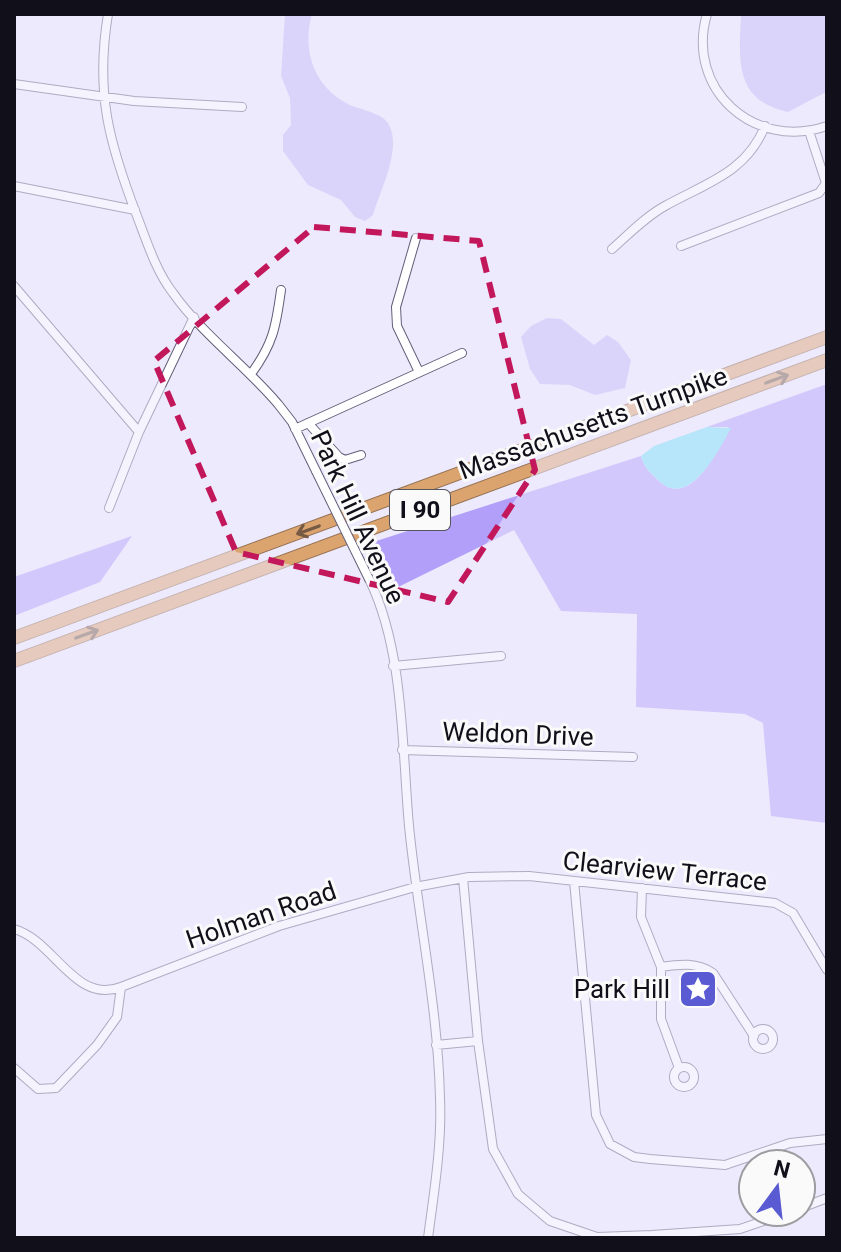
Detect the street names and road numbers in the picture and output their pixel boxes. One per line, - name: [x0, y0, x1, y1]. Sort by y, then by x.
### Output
- street label: Massachusetts Turnpike: [455, 360, 731, 486]
- street label: Park Hill Avenue: [305, 426, 411, 608]
- road number: I 90: [390, 490, 450, 530]
- street label: Weldon Drive: [442, 716, 594, 752]
- street label: Clearview Terrace: [561, 845, 769, 897]
- street label: Holman Road: [182, 875, 340, 955]

